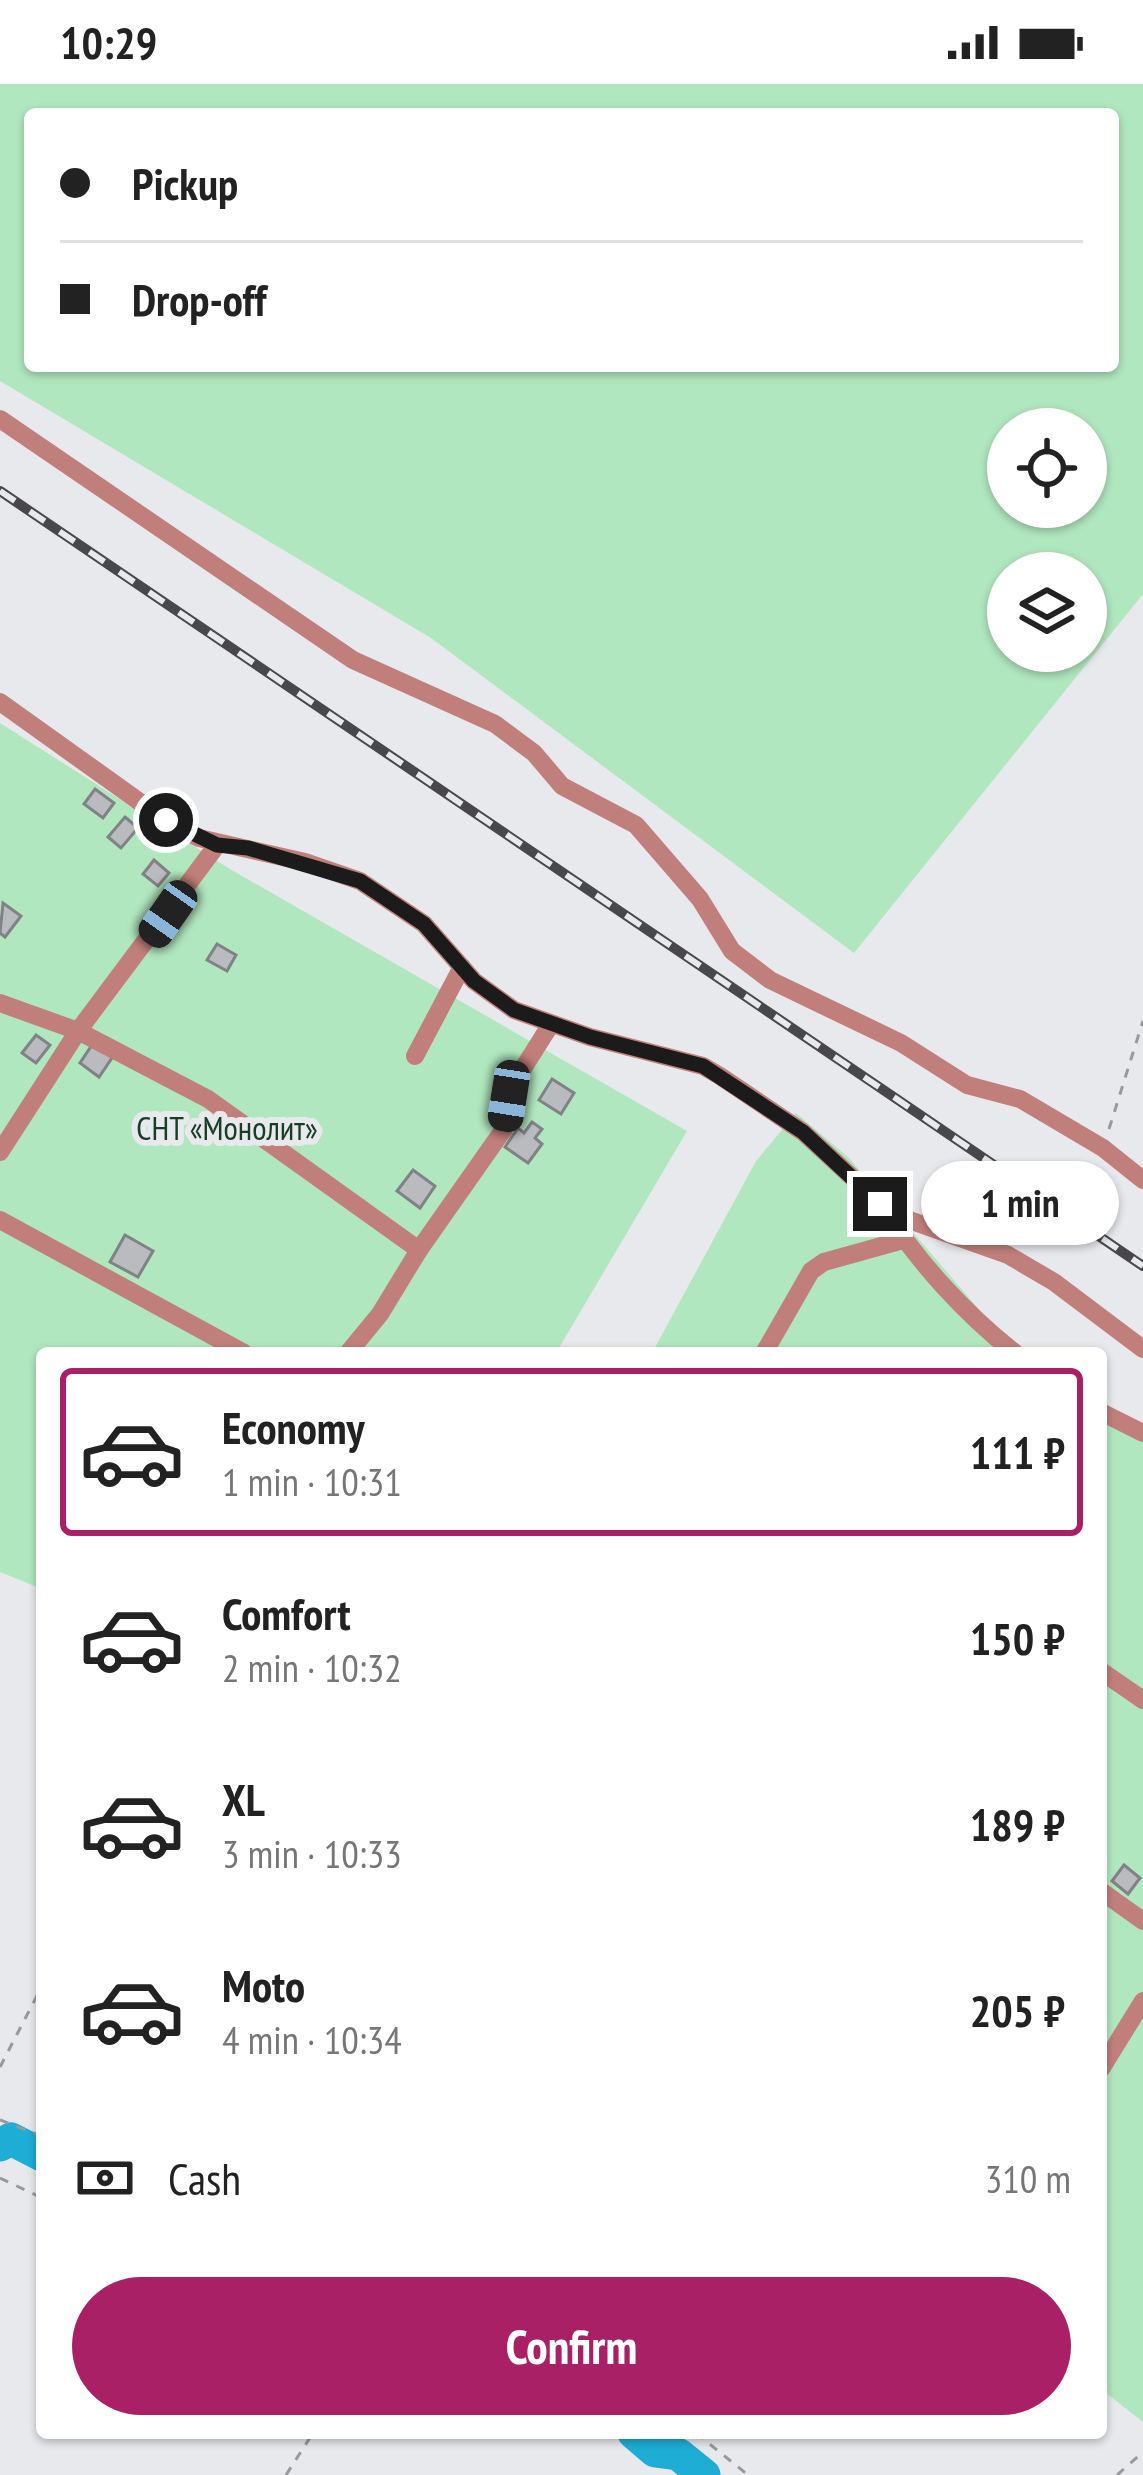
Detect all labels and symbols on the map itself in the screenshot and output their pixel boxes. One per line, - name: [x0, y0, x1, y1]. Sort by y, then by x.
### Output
- route start: [139, 793, 193, 847]
- car: [133, 874, 203, 954]
- car: [486, 1058, 532, 1134]
- park label: СНТ «Монолит»: [136, 1106, 318, 1149]
- callout: 1 min: [922, 1162, 1120, 1246]
- route end: [853, 1177, 907, 1231]

